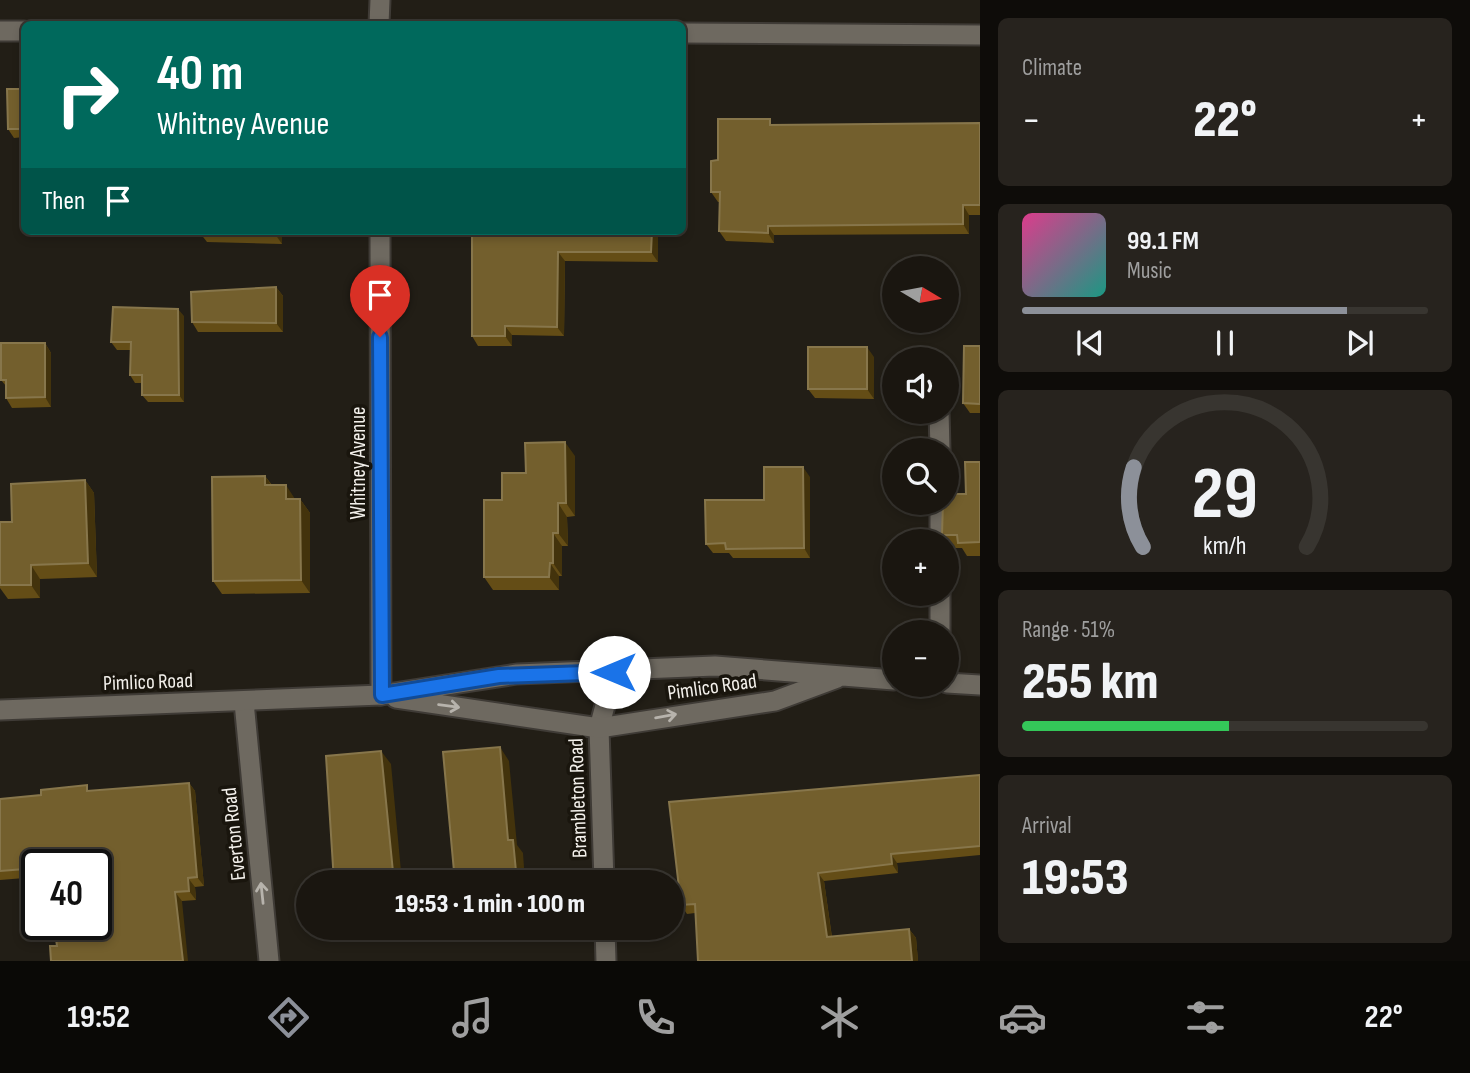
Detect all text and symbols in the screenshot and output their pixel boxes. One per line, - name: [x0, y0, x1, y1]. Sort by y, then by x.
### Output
- text: 40 m: [157, 45, 243, 104]
- icon: right: [42, 49, 133, 140]
- text: Climate: [1022, 54, 1082, 82]
- text: 22°: [1193, 89, 1257, 152]
- text: −: [1022, 98, 1041, 143]
- text: +: [1409, 98, 1428, 143]
- text: Whitney Avenue: [157, 105, 329, 144]
- icon: arrive: [99, 182, 137, 220]
- text: Then: [42, 186, 85, 217]
- text: 99.1 FM: [1127, 226, 1199, 257]
- north arrow: [882, 256, 959, 332]
- map controls: [882, 256, 959, 697]
- text: Music: [1127, 257, 1172, 285]
- pin: [350, 265, 410, 337]
- icon: arrive: [361, 276, 399, 314]
- icon: previous: [1071, 324, 1109, 362]
- icon: pause: [1206, 324, 1244, 362]
- icon: next: [1341, 324, 1379, 362]
- button: sound: [882, 347, 959, 424]
- street label: Whitney Avenue: [346, 406, 371, 520]
- button: search: [882, 438, 959, 515]
- text: 29: [1192, 451, 1258, 539]
- button: +: [882, 529, 959, 606]
- text: km/h: [1203, 530, 1247, 561]
- text: Range · 51%: [1022, 616, 1115, 644]
- button: −: [882, 620, 959, 697]
- position arrow: [577, 635, 651, 709]
- text: 255 km: [1022, 651, 1159, 714]
- street label: Pimlico Road: [103, 668, 193, 696]
- street label: Pimlico Road: [666, 668, 758, 706]
- one-way arrow: [437, 700, 460, 713]
- one-way arrow: [654, 709, 677, 722]
- street label: Brambleton Road: [563, 738, 593, 858]
- street label: Everton Road: [217, 786, 251, 882]
- text: Arrival: [1022, 812, 1071, 840]
- text: 19:53: [1022, 847, 1129, 910]
- speed limit sign: 40: [21, 849, 112, 940]
- one-way arrow: [256, 882, 269, 905]
- text: 19:53 · 1 min · 100 m: [395, 889, 585, 920]
- icon: directions: [264, 993, 313, 1042]
- icon: music: [448, 993, 497, 1042]
- icon: phone: [631, 993, 680, 1042]
- icon: climate: [815, 993, 864, 1042]
- icon: car: [998, 993, 1047, 1042]
- icon: filters: [1181, 993, 1230, 1042]
- text: 19:52: [67, 998, 130, 1037]
- text: 22°: [1365, 998, 1403, 1037]

